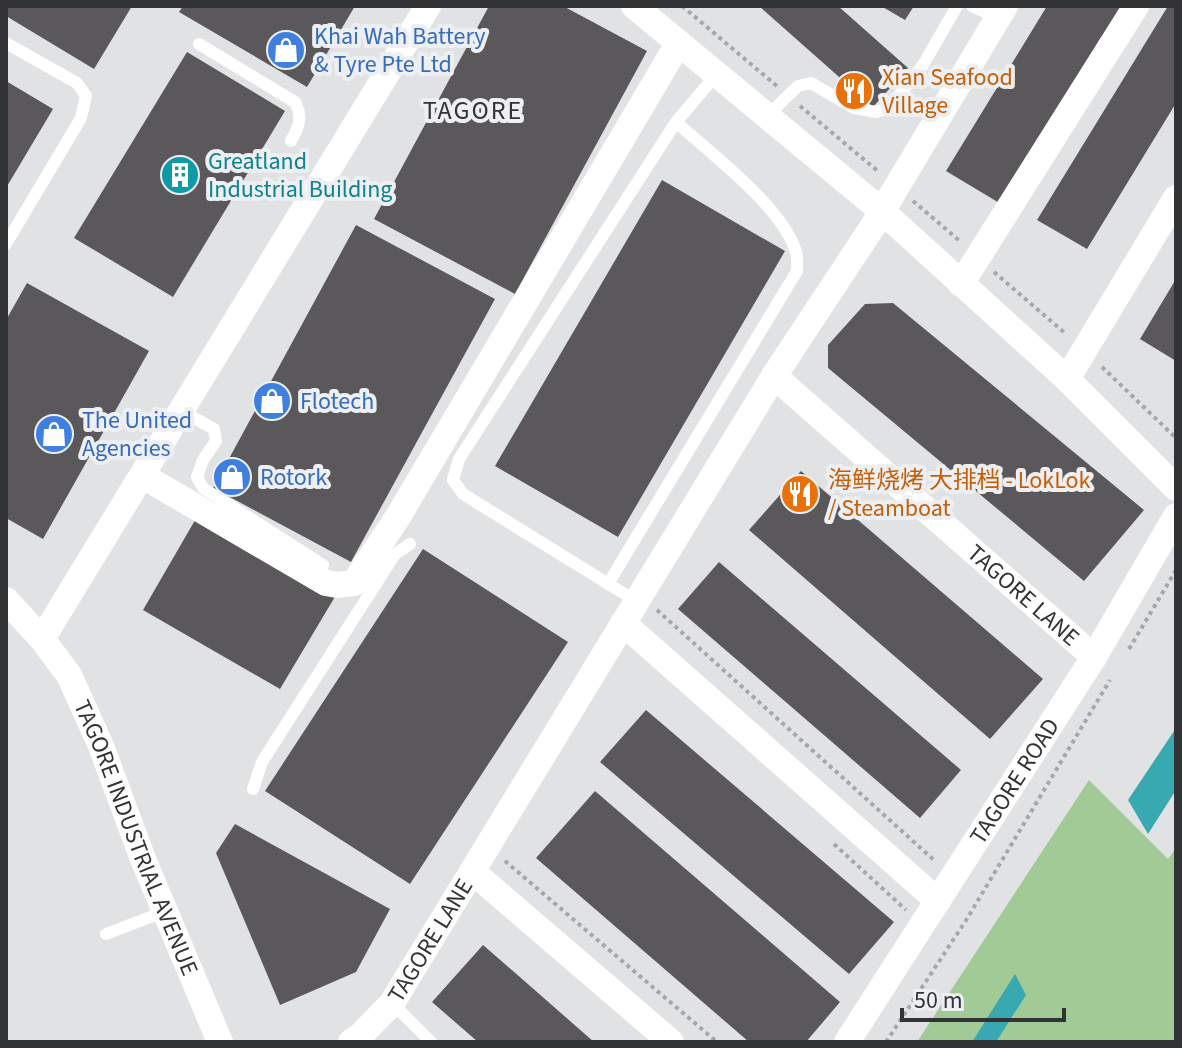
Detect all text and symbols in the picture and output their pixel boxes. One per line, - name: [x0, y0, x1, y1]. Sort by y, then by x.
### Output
- place label: Khai Wah Battery & Tyre Pte Ltd: [314, 19, 486, 82]
- shop icon: Khai Wah Battery & Tyre Pte Ltd: [265, 29, 307, 71]
- place label: Xian Seafood Village: [882, 60, 1013, 123]
- restaurant icon: Xian Seafood Village: [833, 70, 875, 112]
- district label: TAGORE: [423, 92, 523, 129]
- place label: Greatland Industrial Building: [208, 144, 392, 207]
- building icon: Greatland Industrial Building: [159, 154, 201, 196]
- shop icon: Flotech: [251, 380, 293, 422]
- place label: Flotech: [300, 384, 374, 419]
- place label: The United Agencies: [82, 403, 192, 466]
- shop icon: The United Agencies: [33, 413, 75, 455]
- shop icon: Rotork: [211, 456, 253, 498]
- place label: Rotork: [260, 460, 327, 495]
- place label: 海鲜烧烤 大排档 - LokLok / Steamboat: [828, 463, 1091, 526]
- restaurant icon: 海鲜烧烤 大排档 - LokLok / Steamboat: [779, 473, 821, 515]
- street label: TAGORE LANE: [959, 536, 1087, 654]
- street label: TAGORE INDUSTRIAL AVENUE: [65, 694, 208, 981]
- street label: TAGORE ROAD: [961, 711, 1068, 851]
- street label: TAGORE LANE: [379, 872, 481, 1009]
- scale bar: [902, 972, 1064, 1022]
- text: 50 m: [914, 983, 963, 1018]

